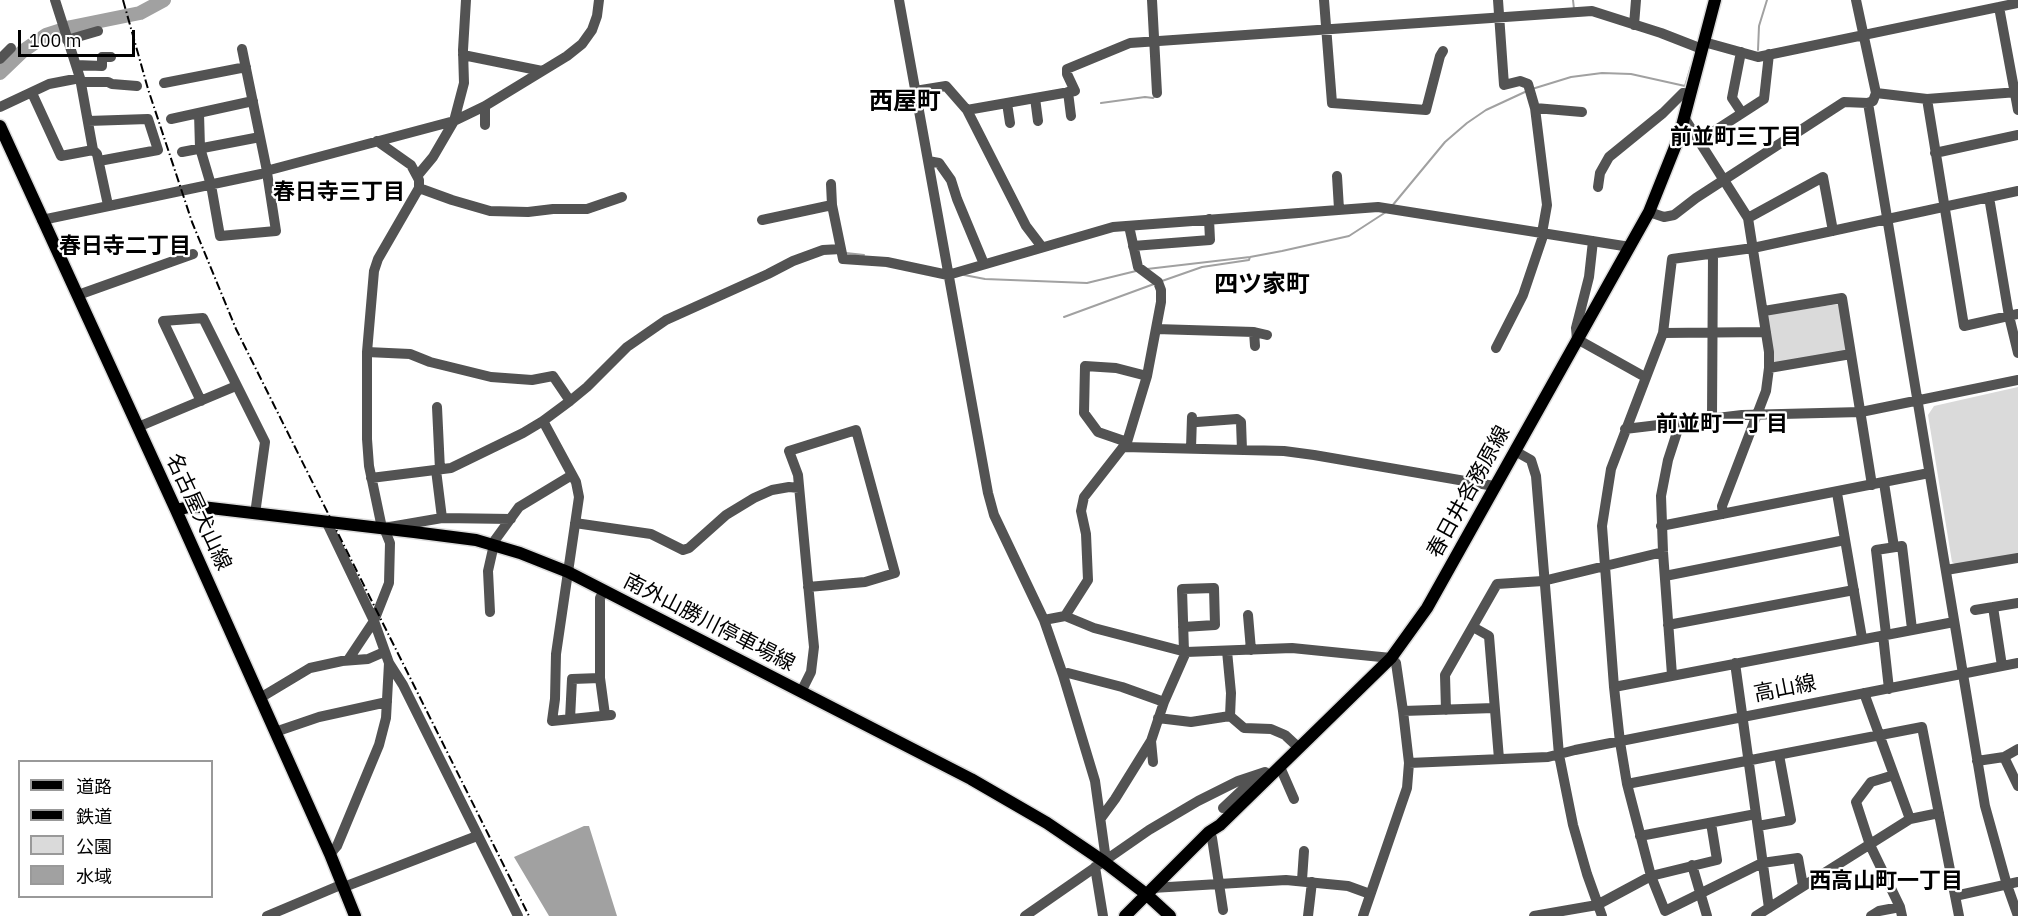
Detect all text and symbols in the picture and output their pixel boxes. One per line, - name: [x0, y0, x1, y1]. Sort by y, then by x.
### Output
- scale bar: [21, 18, 138, 56]
- text: 100 m: [29, 29, 81, 52]
- district label: 西屋町: [869, 88, 941, 116]
- district label: 前並町三丁目: [1670, 125, 1802, 151]
- district label: 春日寺三丁目: [273, 180, 405, 206]
- district label: 春日寺二丁目: [59, 234, 191, 260]
- district label: 四ツ家町: [1214, 271, 1310, 299]
- district label: 前並町一丁目: [1656, 412, 1788, 438]
- street label: 春日井各務原線: [1422, 422, 1516, 562]
- street label: 名古屋犬山線: [160, 450, 236, 574]
- street label: 南外山勝川停車場線: [619, 569, 799, 677]
- street label: 高山線: [1752, 671, 1818, 707]
- legend: [18, 760, 213, 898]
- text: 道路: [76, 775, 112, 798]
- text: 鉄道: [76, 805, 112, 828]
- text: 公園: [76, 835, 112, 858]
- text: 水域: [76, 865, 112, 888]
- district label: 西高山町一丁目: [1809, 869, 1963, 895]

